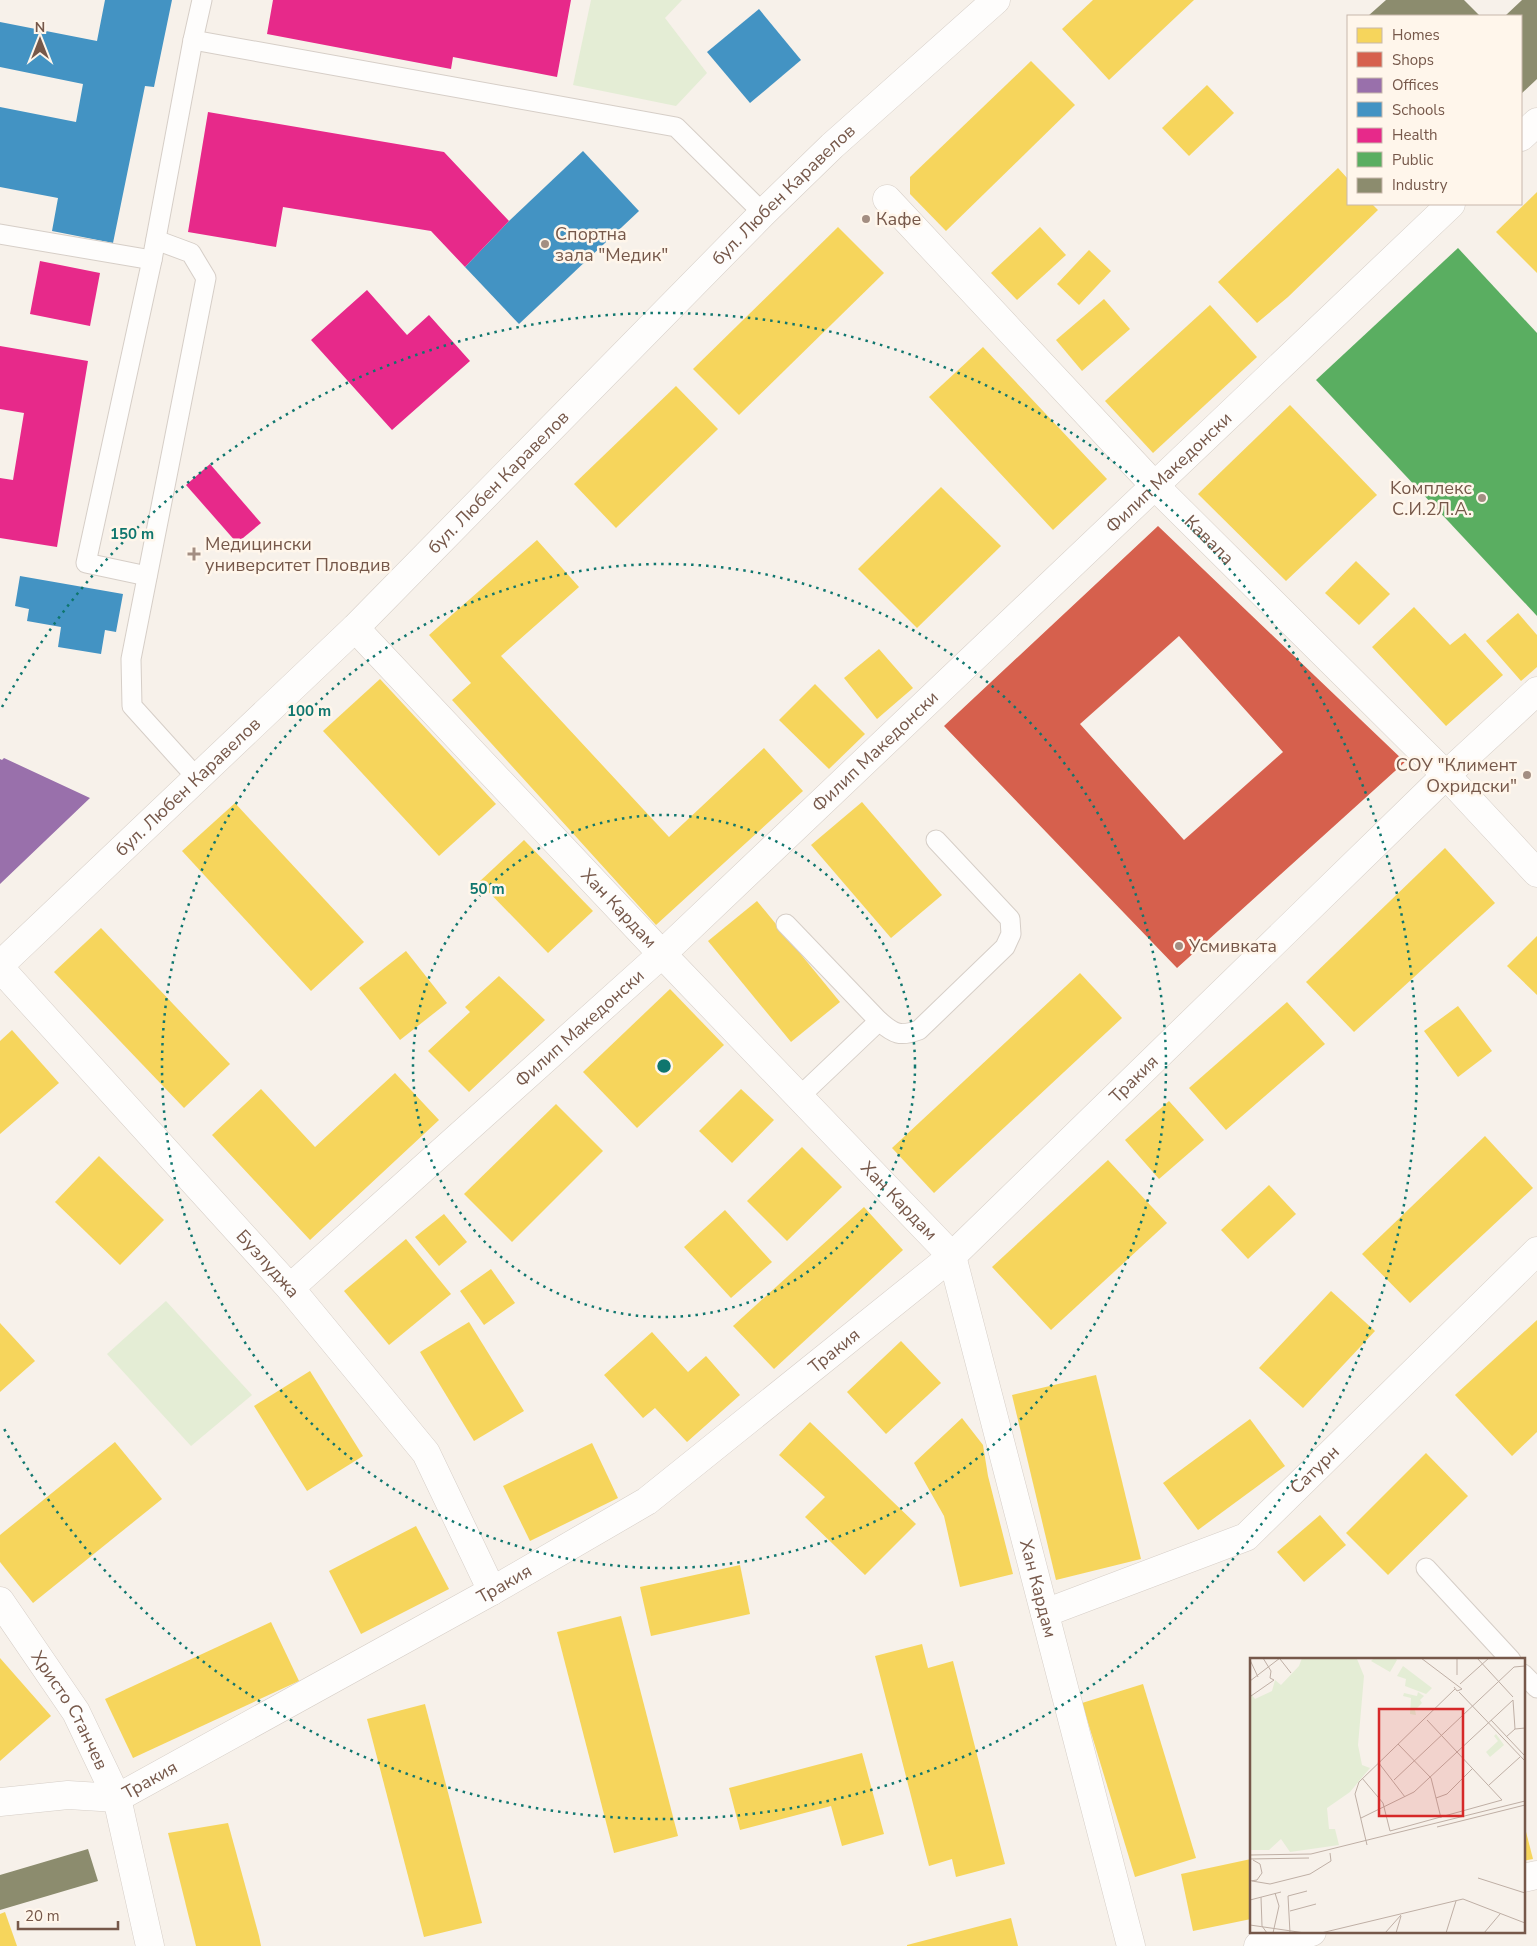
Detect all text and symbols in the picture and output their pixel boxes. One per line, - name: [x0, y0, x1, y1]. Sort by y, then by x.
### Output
- north arrow: [15, 15, 65, 65]
- legend: [1347, 15, 1522, 205]
- text: N: [35, 18, 45, 37]
- text: Homes: [1392, 25, 1440, 45]
- text: Shops: [1392, 50, 1434, 70]
- text: Offices: [1392, 75, 1439, 95]
- text: Schools: [1392, 100, 1445, 120]
- street label: бул. Любен Каравелов: [706, 119, 861, 270]
- text: Health: [1392, 125, 1437, 145]
- text: Public: [1392, 150, 1433, 170]
- text: Industry: [1392, 175, 1448, 195]
- place label: Кафе: [876, 207, 921, 231]
- marker: Кафе: [860, 213, 872, 225]
- place label: Спортна зала "Медик": [555, 222, 668, 267]
- marker: Спортна зала "Медик": [539, 238, 551, 250]
- street label: бул. Любен Каравелов: [422, 405, 574, 559]
- street label: Филип Македонски: [1100, 406, 1237, 538]
- place label: Kомплекс С.И.2Л.А.: [1390, 476, 1472, 521]
- marker: Kомплекс С.И.2Л.А.: [1476, 492, 1488, 504]
- street label: Кавала: [1179, 510, 1239, 570]
- text: 150 m: [110, 524, 154, 544]
- place label: Медицински университет Пловдив: [205, 532, 390, 577]
- marker: Медицински университет Пловдив: [187, 547, 201, 561]
- street label: Филип Македонски: [807, 686, 944, 817]
- text: 100 m: [287, 701, 331, 721]
- street label: бул. Любен Каравелов: [110, 712, 266, 862]
- place label: СОУ "Климент Охридски": [1396, 753, 1517, 798]
- marker: СОУ "Климент Охридски": [1521, 769, 1533, 781]
- street label: Хан Кардам: [576, 863, 662, 953]
- text: 50 m: [469, 879, 505, 899]
- place label: Усмивката: [1188, 934, 1277, 958]
- marker: Усмивката: [1173, 940, 1185, 952]
- street label: Филип Македонски: [510, 964, 649, 1093]
- street label: Тракия: [1104, 1050, 1164, 1108]
- centre of rings: [655, 1057, 673, 1075]
- street label: Хан Кардам: [855, 1156, 943, 1245]
- street label: Бузлуджа: [231, 1224, 305, 1303]
- street label: Тракия: [803, 1323, 865, 1379]
- street label: Сатурн: [1285, 1440, 1344, 1499]
- street label: Хан Кардам: [1014, 1537, 1063, 1640]
- street label: Тракия: [473, 1559, 536, 1609]
- street label: Христо Станчев: [26, 1646, 114, 1774]
- inset map: [1250, 1658, 1524, 1934]
- street label: Тракия: [118, 1755, 182, 1805]
- scale bar: [18, 1898, 118, 1930]
- text: 20 m: [25, 1906, 60, 1926]

